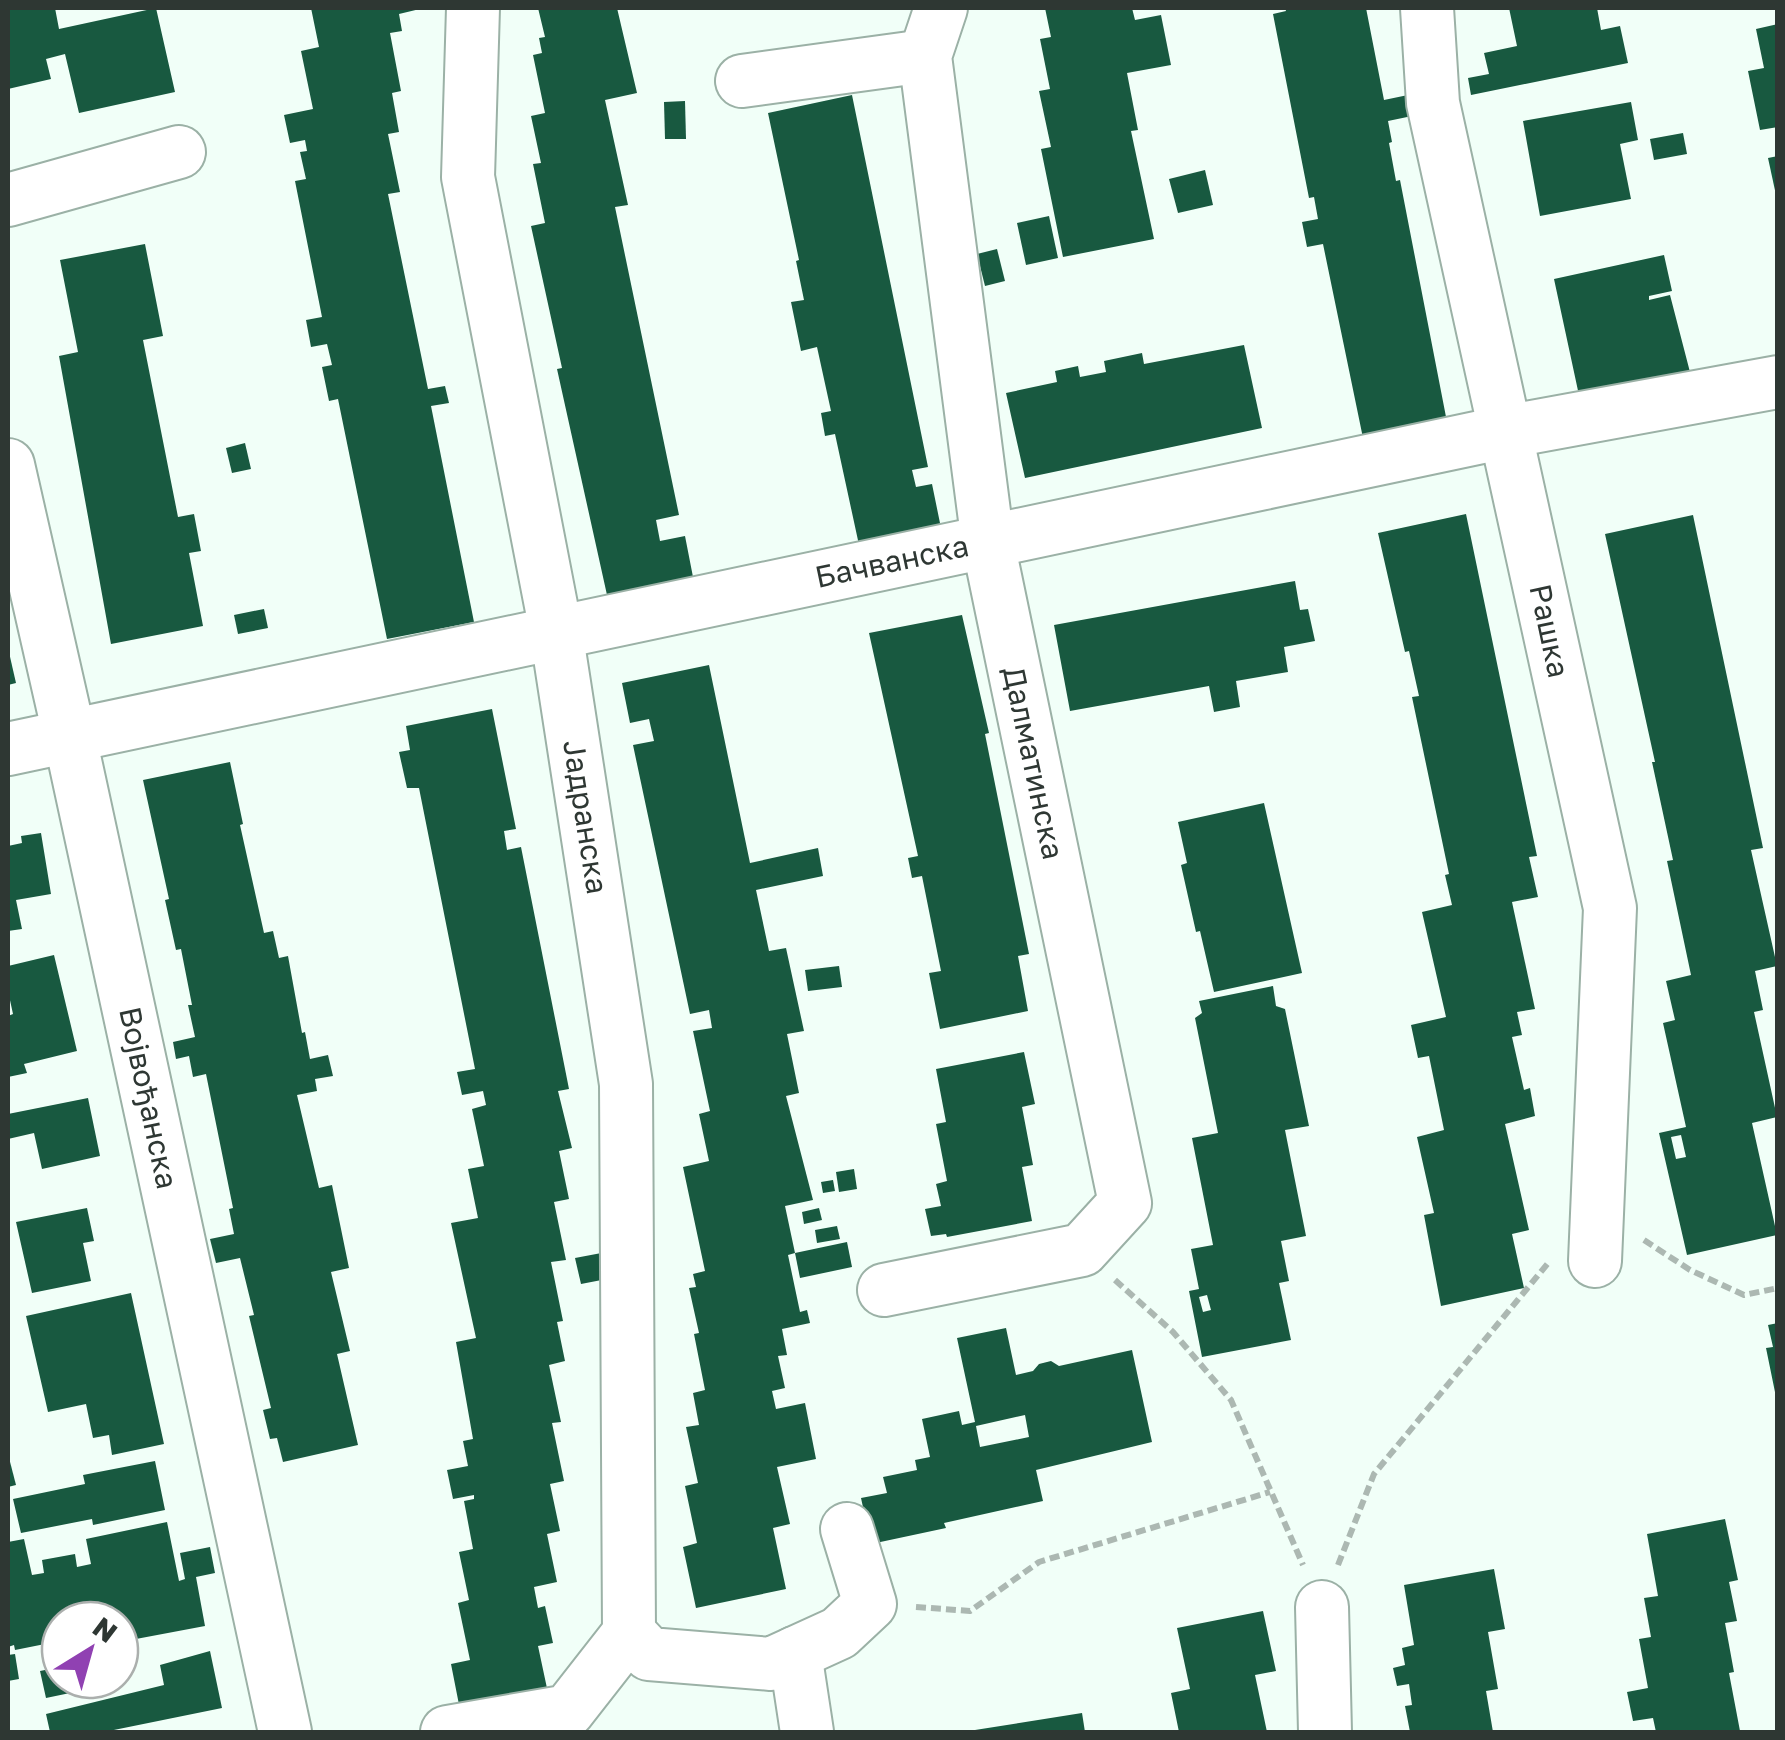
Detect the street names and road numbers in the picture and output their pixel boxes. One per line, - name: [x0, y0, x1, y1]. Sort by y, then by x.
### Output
- street label: Бачванска: [812, 527, 972, 595]
- street label: Рашка: [1523, 581, 1577, 681]
- street label: Далматинска: [996, 663, 1072, 862]
- street label: Јадранска: [556, 737, 616, 897]
- street label: Војвођанска: [112, 1003, 186, 1192]

